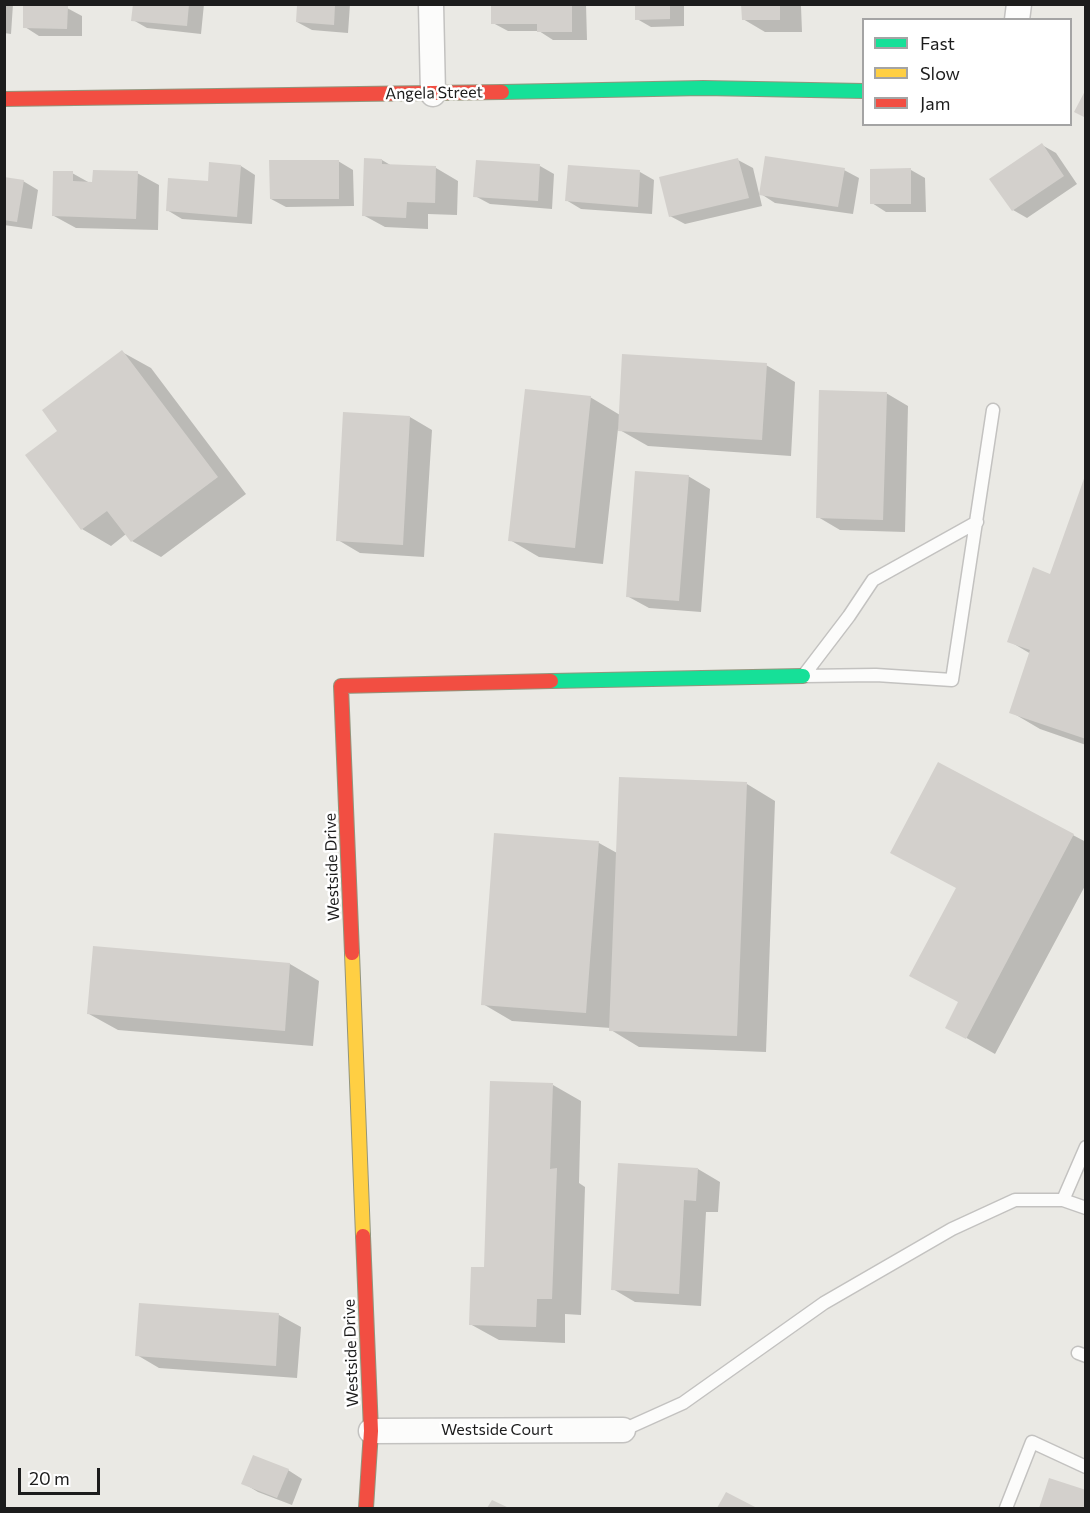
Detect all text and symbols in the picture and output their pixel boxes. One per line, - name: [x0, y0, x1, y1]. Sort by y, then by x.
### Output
- legend: [862, 18, 1072, 126]
- text: Fast: [920, 32, 955, 54]
- text: Slow: [920, 62, 960, 84]
- street label: Angela Street: [385, 83, 483, 103]
- text: Jam: [920, 92, 950, 114]
- street label: Westside Drive: [321, 813, 343, 921]
- street label: Westside Drive: [340, 1299, 362, 1407]
- street label: Westside Court: [441, 1420, 553, 1440]
- scale bar: [21, 1456, 104, 1494]
- text: 20 m: [29, 1467, 70, 1489]

